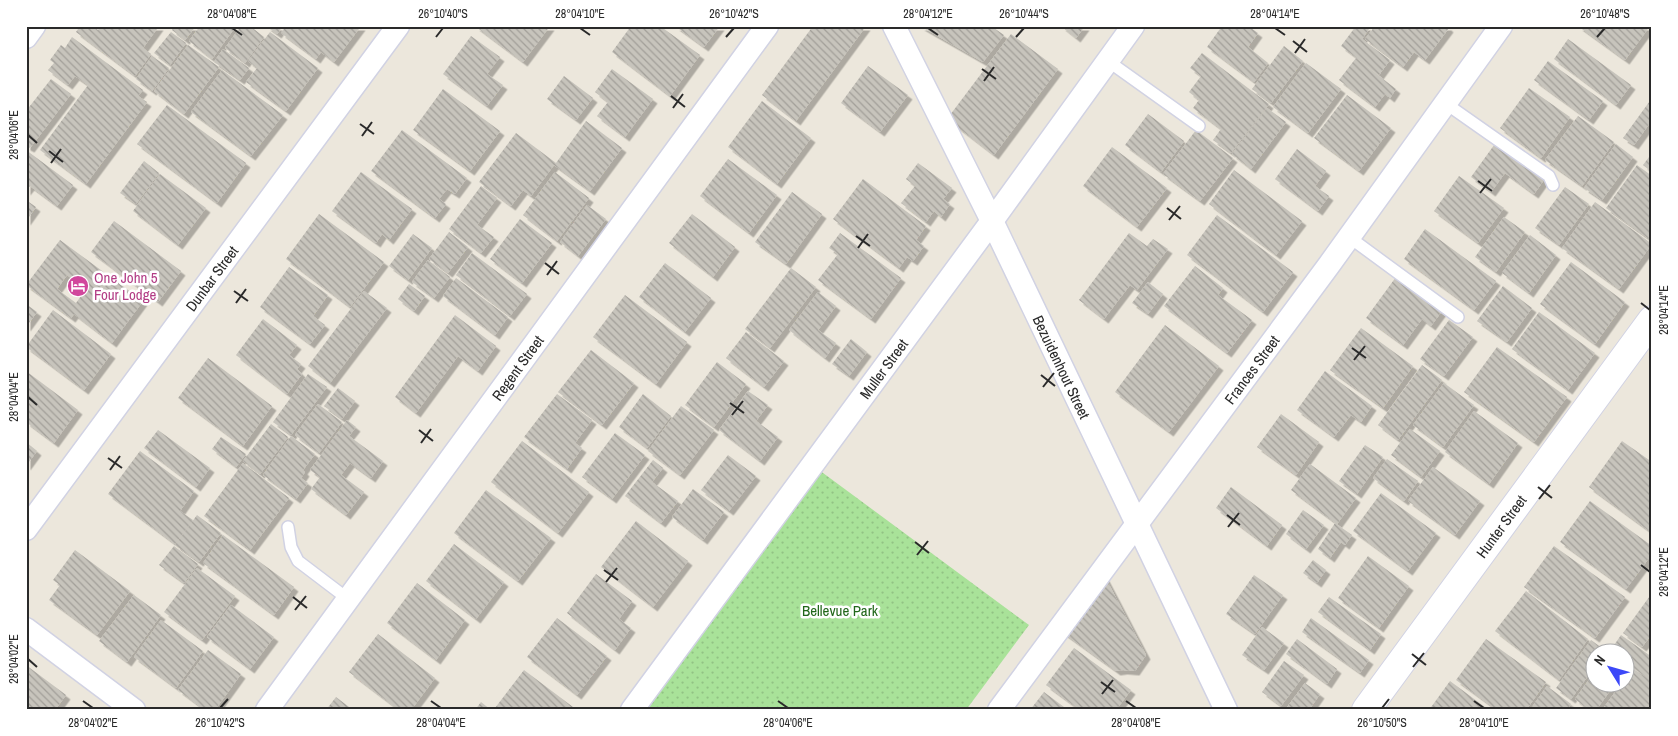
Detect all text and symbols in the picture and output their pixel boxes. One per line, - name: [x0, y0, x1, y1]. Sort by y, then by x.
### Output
- text: 28°04'08"E: [207, 6, 257, 22]
- text: 26°10'40"S: [418, 6, 468, 22]
- text: 28°04'10"E: [555, 6, 605, 22]
- text: 26°10'42"S: [709, 6, 759, 22]
- text: 28°04'12"E: [903, 6, 953, 22]
- text: 26°10'44"S: [999, 6, 1049, 22]
- text: 28°04'14"E: [1250, 6, 1300, 22]
- text: 26°10'48"S: [1580, 6, 1630, 22]
- text: 28°04'06"E: [6, 110, 22, 160]
- street label: Dunbar Street: [180, 241, 243, 315]
- place label: One John 5 Four Lodge: [94, 267, 158, 305]
- hotel icon: One John 5 Four Lodge: [66, 274, 90, 298]
- text: 28°04'14"E: [1656, 285, 1672, 335]
- street label: Bezuidenhout Street: [1028, 312, 1096, 423]
- street label: Regent Street: [486, 330, 548, 405]
- street label: Frances Street: [1219, 330, 1284, 408]
- street label: Muller Street: [854, 334, 913, 403]
- text: 28°04'04"E: [6, 372, 22, 422]
- street label: Hunter Street: [1471, 490, 1531, 562]
- text: 28°04'12"E: [1656, 547, 1672, 597]
- park label: Bellevue Park: [802, 600, 879, 621]
- text: 28°04'02"E: [6, 634, 22, 684]
- north arrow: [1586, 644, 1636, 694]
- text: N: [1590, 651, 1609, 669]
- text: 28°04'02"E: [68, 715, 118, 731]
- text: 26°10'42"S: [195, 715, 245, 731]
- text: 28°04'04"E: [416, 715, 466, 731]
- text: 28°04'06"E: [763, 715, 813, 731]
- text: 28°04'08"E: [1111, 715, 1161, 731]
- text: 26°10'50"S: [1357, 715, 1407, 731]
- text: 28°04'10"E: [1459, 715, 1509, 731]

